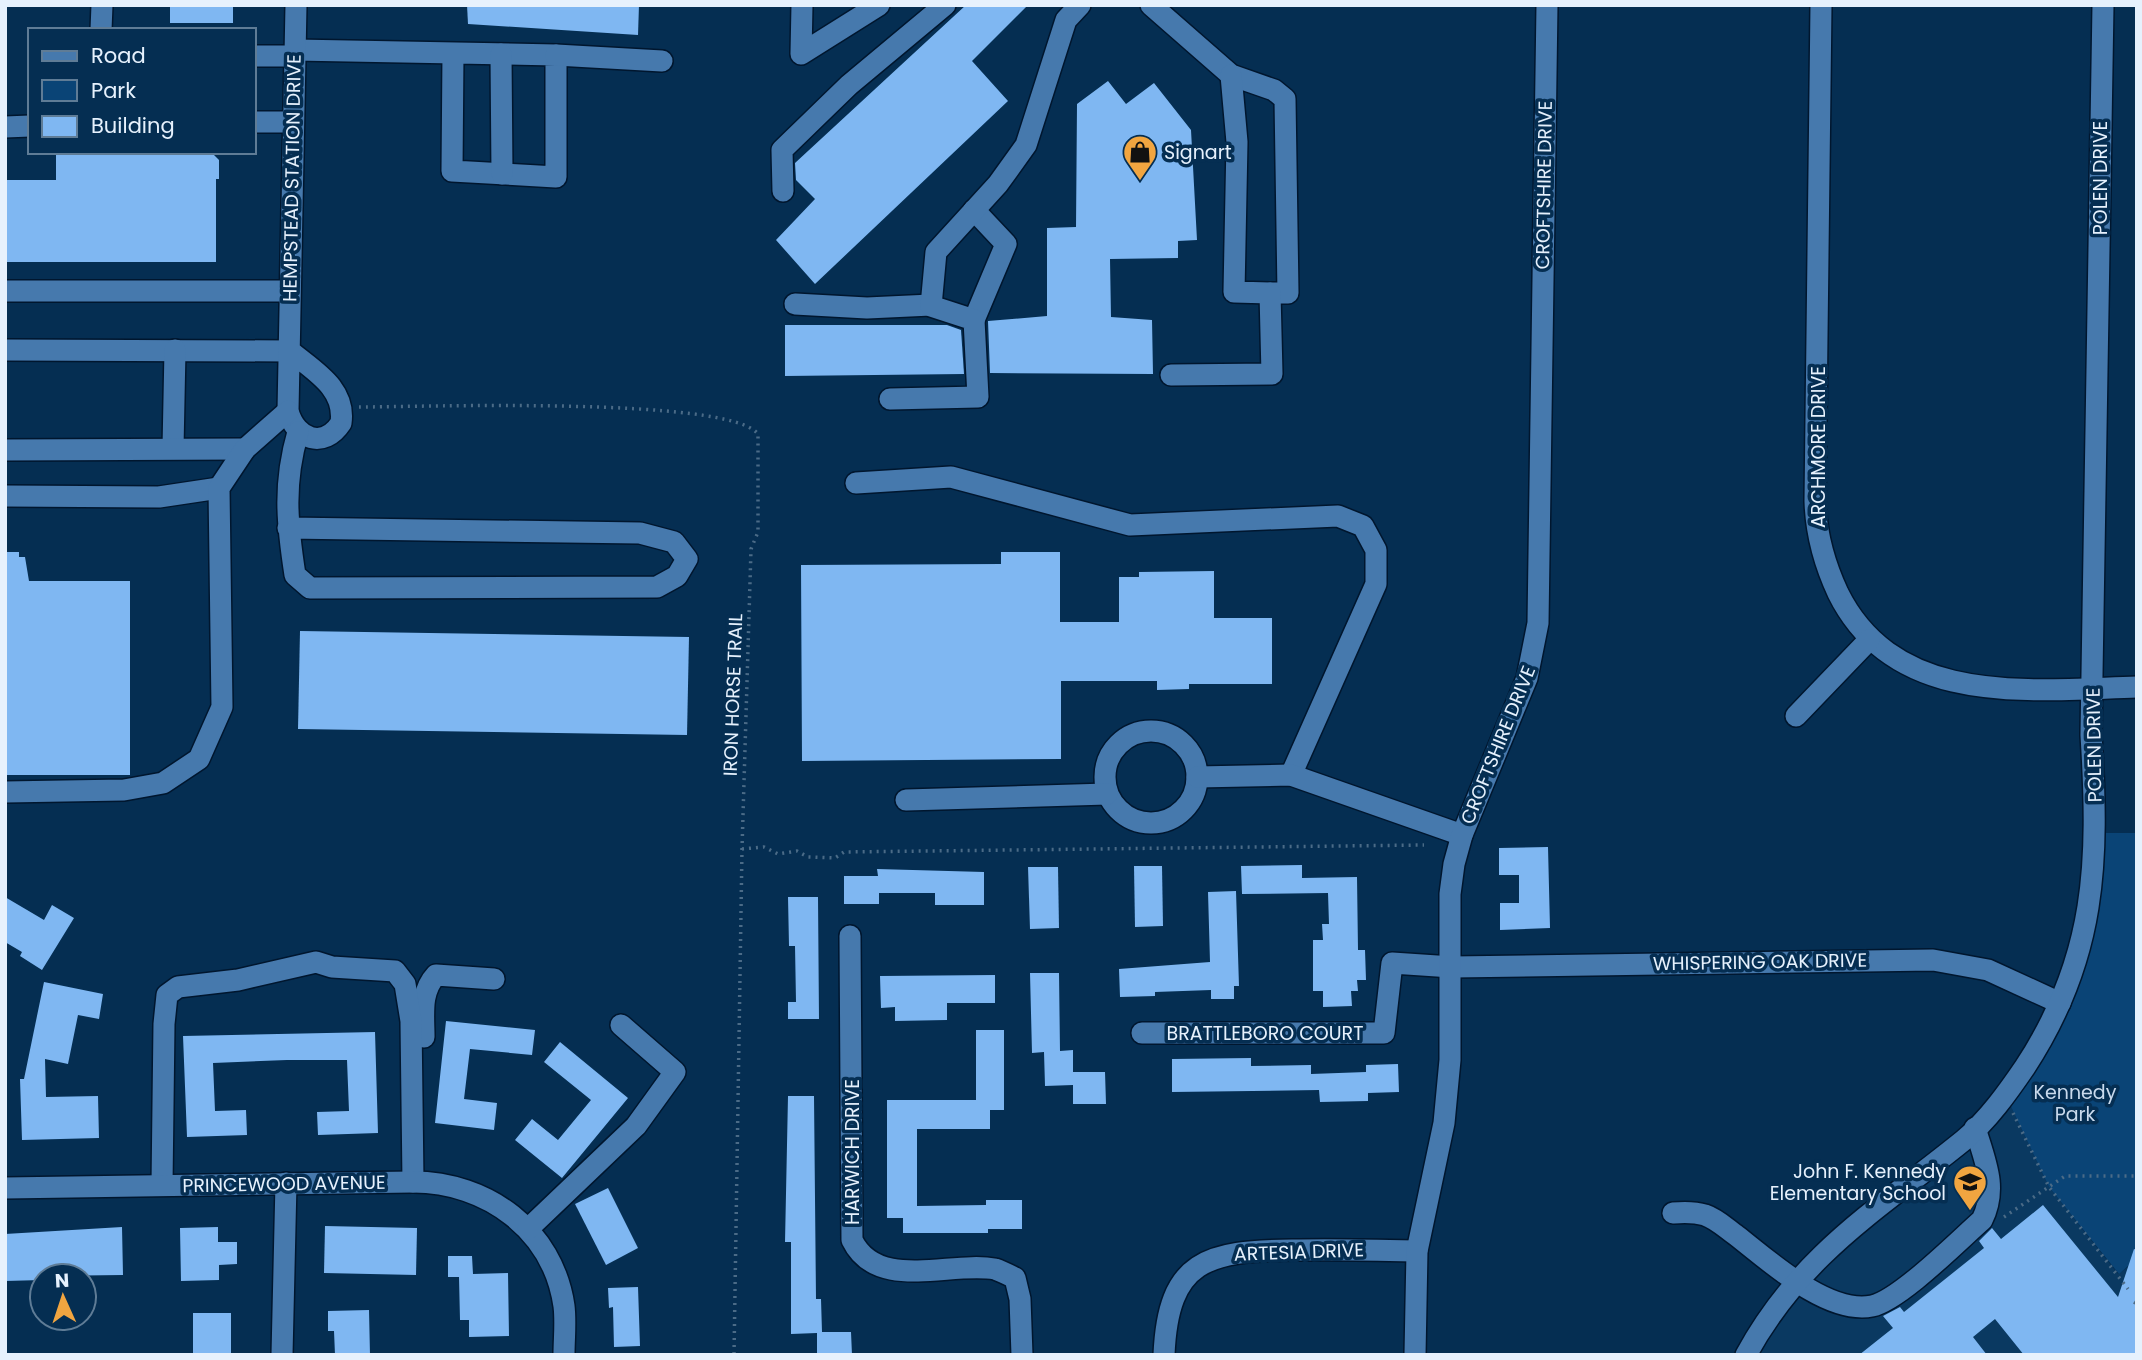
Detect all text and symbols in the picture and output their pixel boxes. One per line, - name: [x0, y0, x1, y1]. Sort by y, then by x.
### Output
- legend: [28, 28, 256, 154]
- text: Road: [91, 41, 146, 70]
- street label: HEMPSTEAD STATION DRIVE: [276, 54, 308, 302]
- text: Park: [91, 76, 136, 105]
- street label: CROFTSHIRE DRIVE: [1529, 100, 1559, 270]
- text: Building: [91, 111, 175, 140]
- street label: POLEN DRIVE: [2087, 121, 2114, 235]
- shop icon: Signart: [1121, 133, 1159, 182]
- place label: Signart: [1164, 139, 1232, 166]
- street label: ARCHMORE DRIVE: [1805, 366, 1832, 528]
- street label: IRON HORSE TRAIL: [717, 613, 749, 777]
- street label: CROFTSHIRE DRIVE: [1454, 662, 1542, 828]
- street label: POLEN DRIVE: [2080, 687, 2108, 803]
- street label: WHISPERING OAK DRIVE: [1653, 947, 1867, 977]
- street label: BRATTLEBORO COURT: [1167, 1020, 1363, 1047]
- street label: HARWICH DRIVE: [839, 1079, 866, 1225]
- park label: Kennedy Park: [2034, 1079, 2117, 1128]
- place label: John F. Kennedy Elementary School: [1770, 1158, 1946, 1207]
- school or university icon: John F. Kennedy Elementary School: [1951, 1163, 1989, 1212]
- street label: PRINCEWOOD AVENUE: [182, 1169, 386, 1199]
- street label: ARTESIA DRIVE: [1233, 1236, 1365, 1268]
- north arrow: [28, 1262, 98, 1332]
- text: N: [54, 1267, 70, 1294]

